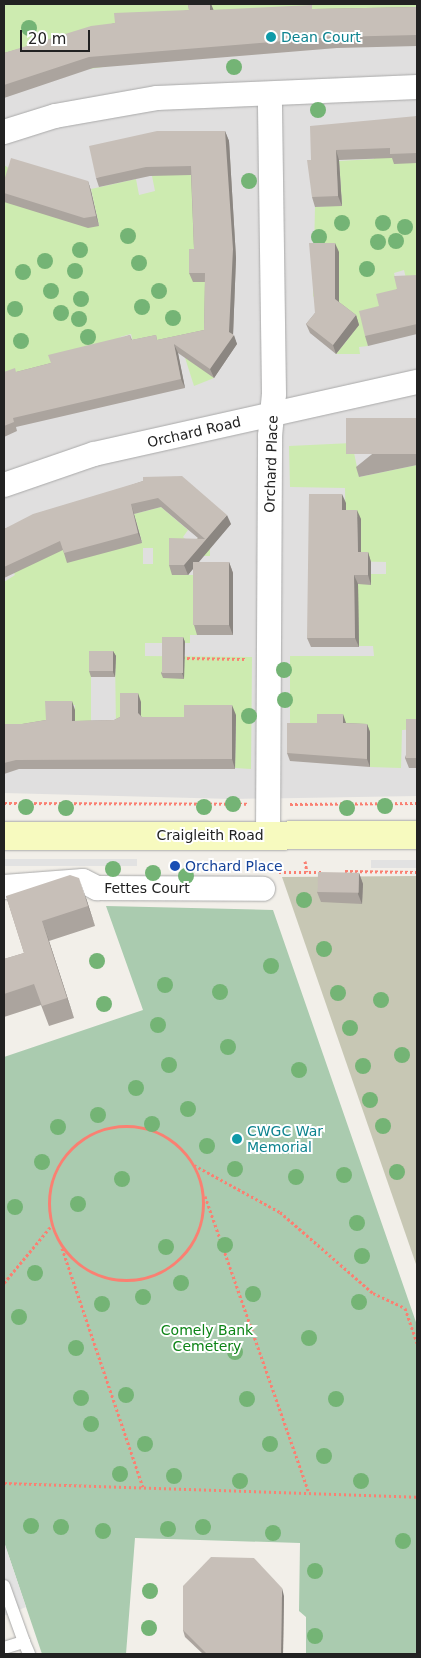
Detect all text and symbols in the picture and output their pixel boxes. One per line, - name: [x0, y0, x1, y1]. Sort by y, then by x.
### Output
- scale bar: [22, 20, 92, 52]
- place label: Dean Court: [281, 29, 361, 45]
- text: 20 m: [28, 30, 66, 48]
- marker: Dean Court: [265, 31, 277, 43]
- street label: Orchard Road: [146, 413, 242, 451]
- street label: Orchard Place: [261, 415, 281, 513]
- street label: Craigleith Road: [156, 827, 264, 843]
- place label: Orchard Place: [185, 858, 283, 874]
- marker: Orchard Place: [169, 860, 181, 872]
- street label: Fettes Court: [104, 880, 190, 896]
- place label: CWGC War Memorial: [247, 1123, 323, 1156]
- marker: CWGC War Memorial: [231, 1133, 243, 1145]
- park label: Comely Bank Cemetery: [161, 1322, 253, 1354]

